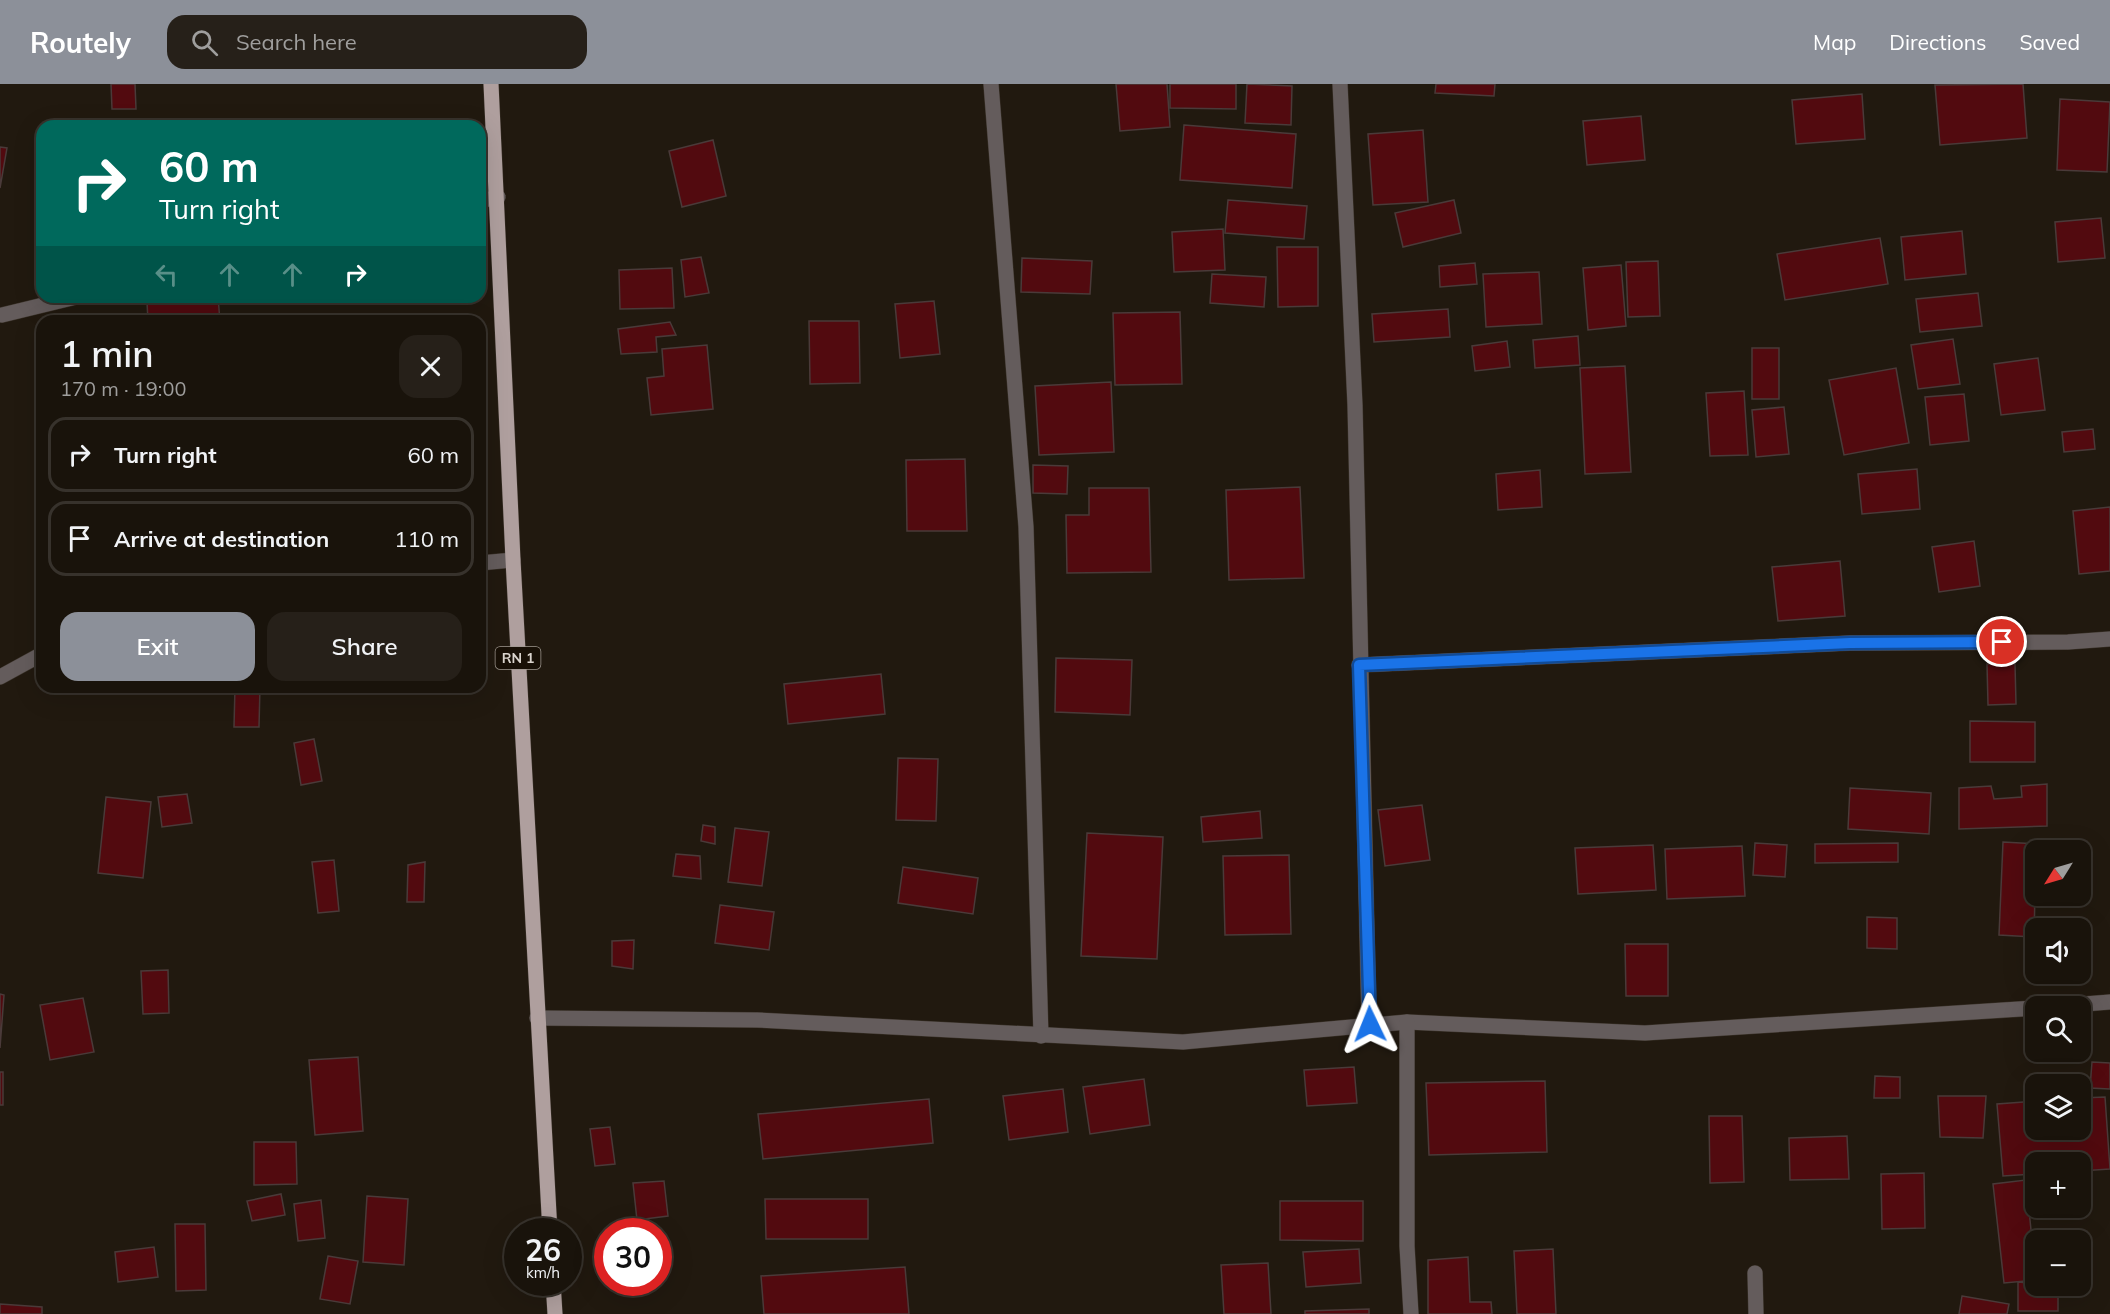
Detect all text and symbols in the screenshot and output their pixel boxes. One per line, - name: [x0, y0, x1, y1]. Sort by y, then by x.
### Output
- search box: [167, 15, 587, 69]
- text: Routely: [30, 25, 131, 60]
- icon: search: [188, 26, 221, 59]
- text: Search here: [236, 28, 357, 56]
- text: Map: [1813, 29, 1856, 55]
- text: Directions: [1889, 29, 1986, 55]
- text: Saved: [2019, 29, 2080, 55]
- text: 60 m: [159, 140, 259, 193]
- icon: right: [60, 144, 138, 222]
- text: Turn right: [159, 192, 279, 226]
- icon: left: [150, 258, 183, 291]
- icon: ahead: [213, 258, 246, 291]
- icon: ahead: [276, 258, 309, 291]
- icon: right: [339, 258, 372, 291]
- text: 1 min: [60, 331, 154, 376]
- button: close: [399, 335, 462, 398]
- text: 170 m · 19:00: [60, 376, 186, 401]
- icon: right: [63, 438, 96, 471]
- text: Turn right: [114, 441, 217, 469]
- text: 60 m: [408, 441, 459, 469]
- icon: arrive: [63, 522, 96, 555]
- text: Arrive at destination: [114, 525, 329, 553]
- text: 110 m: [394, 525, 459, 553]
- button: Exit: [60, 612, 255, 681]
- button: Share: [267, 612, 462, 681]
- pin: [1976, 616, 2027, 667]
- icon: arrive: [1985, 625, 2018, 658]
- road number: RN 1: [496, 647, 540, 669]
- north arrow: [2025, 840, 2091, 906]
- map controls: [2025, 840, 2091, 1296]
- button: sound: [2025, 918, 2091, 984]
- position arrow: [1338, 992, 1402, 1056]
- button: search: [2025, 996, 2091, 1062]
- button: layers: [2025, 1074, 2091, 1140]
- button: +: [2025, 1152, 2091, 1218]
- speed limit sign: 30: [594, 1218, 672, 1296]
- button: −: [2025, 1230, 2091, 1296]
- text: 26: [525, 1231, 561, 1269]
- text: km/h: [526, 1263, 560, 1282]

